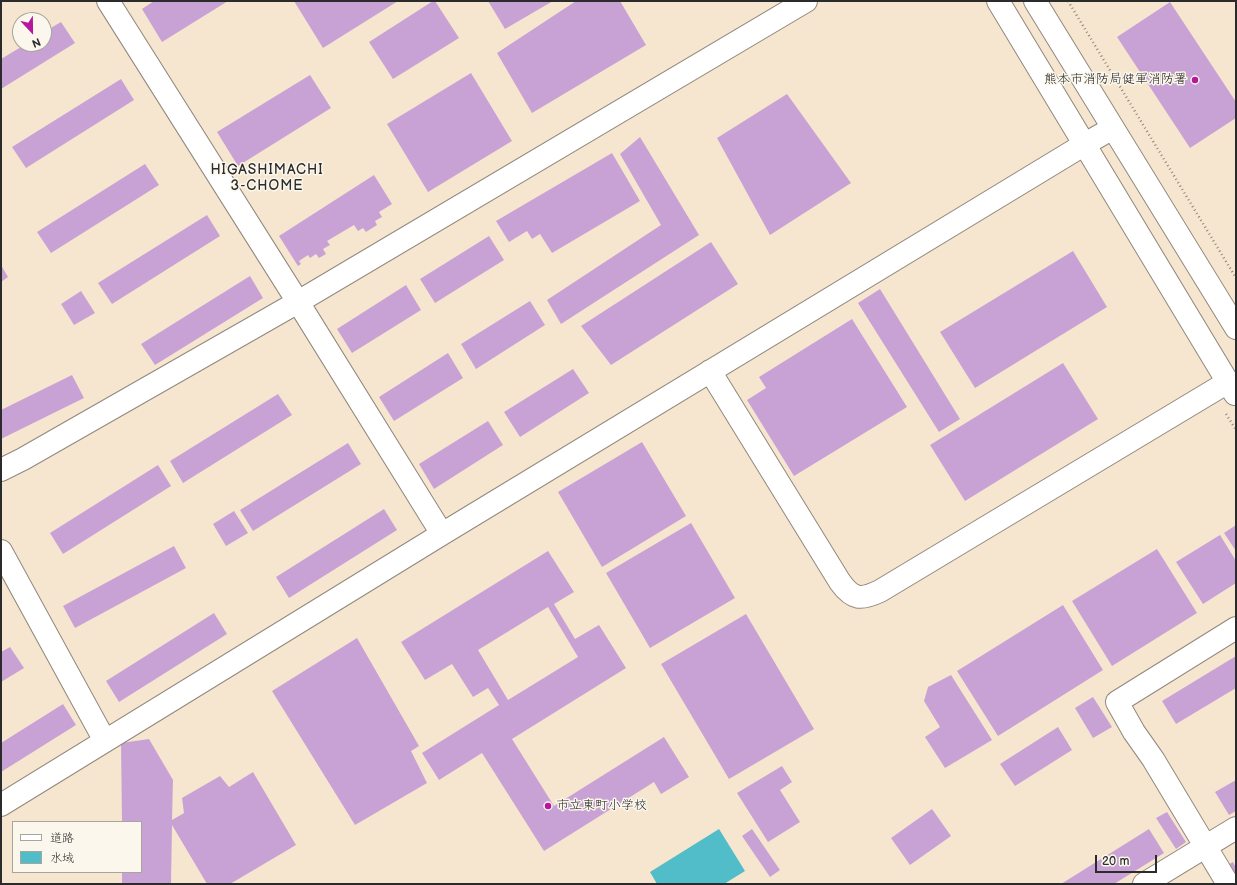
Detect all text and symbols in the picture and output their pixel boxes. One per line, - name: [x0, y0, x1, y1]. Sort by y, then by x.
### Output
- north arrow: [12, 12, 52, 52]
- text: N: [30, 35, 43, 50]
- place label: 熊本市消防局健軍消防署: [1044, 72, 1187, 88]
- marker: 熊本市消防局健軍消防署: [1190, 75, 1200, 85]
- district label: HIGASHIMACHI 3-CHOME: [210, 162, 324, 194]
- place label: 市立東町小学校: [556, 798, 647, 814]
- marker: 市立東町小学校: [543, 801, 553, 811]
- legend: [12, 821, 142, 873]
- text: 道路: [50, 831, 74, 846]
- scale bar: [1097, 847, 1159, 873]
- text: 水域: [50, 851, 74, 866]
- text: 20 m: [1102, 854, 1129, 869]

